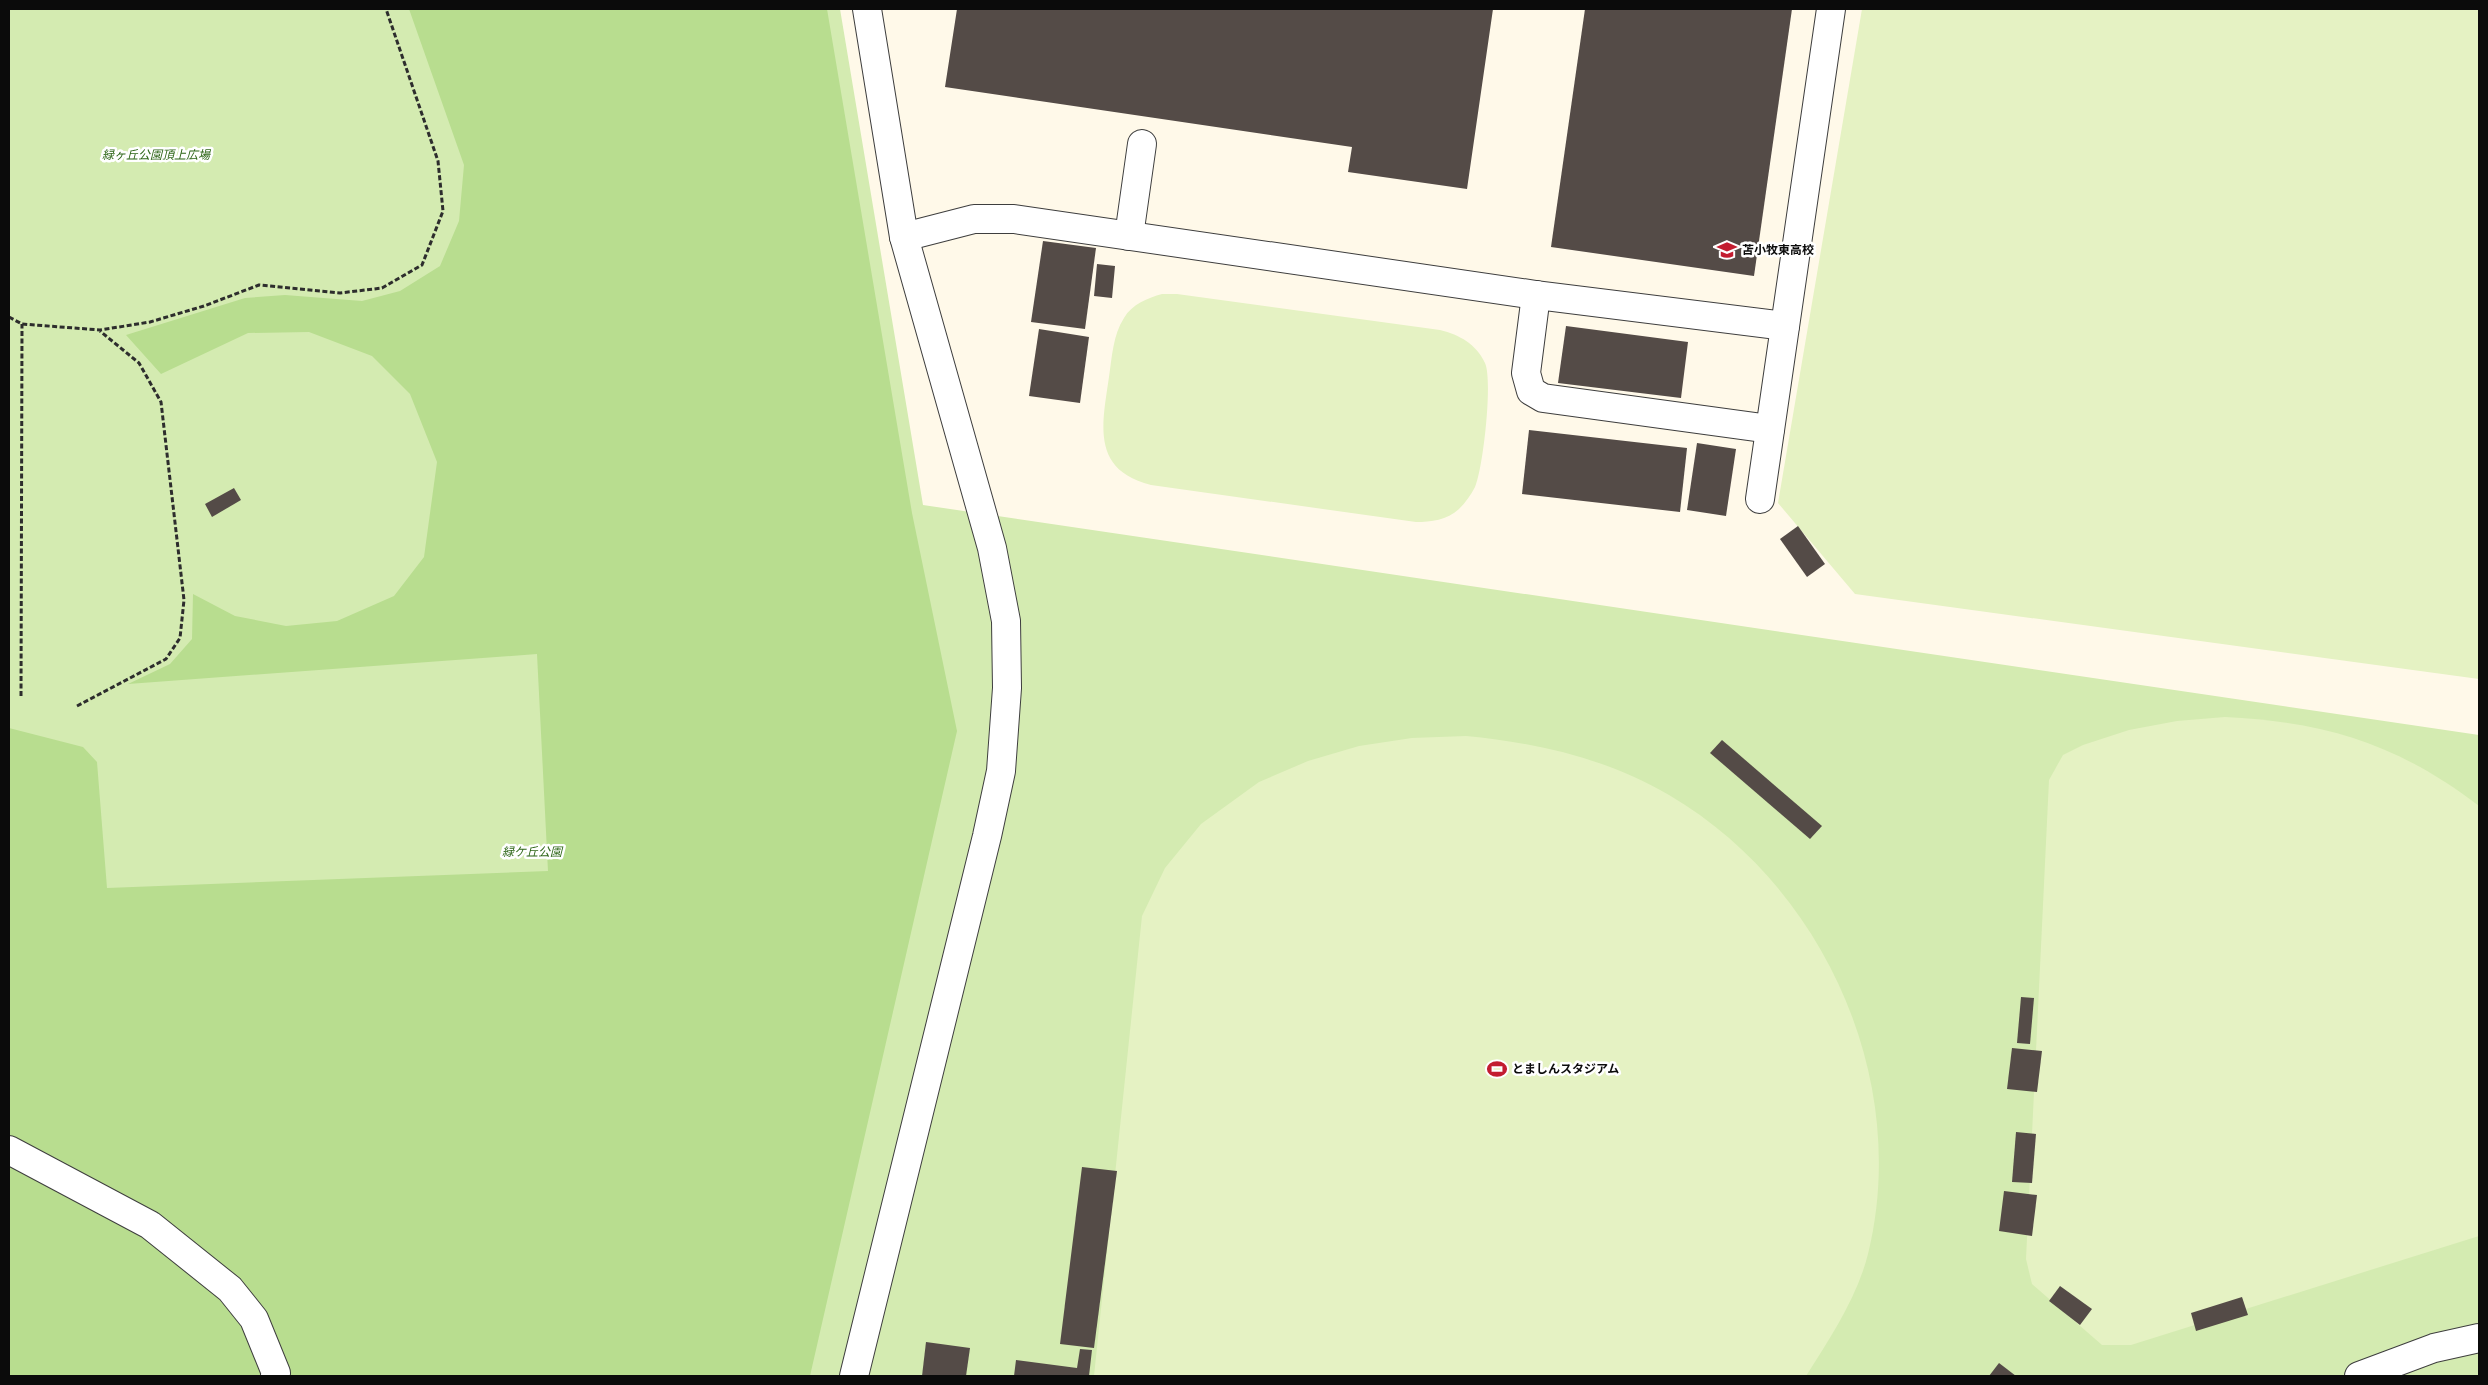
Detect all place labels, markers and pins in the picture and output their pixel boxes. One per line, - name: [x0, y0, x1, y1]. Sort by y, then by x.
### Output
- school or university icon: 苫小牧東高校: [1716, 239, 1738, 261]
- place label: 苫小牧東高校: [1742, 240, 1814, 257]
- sports icon: とましんスタジアム: [1486, 1058, 1508, 1080]
- place label: とましんスタジアム: [1512, 1059, 1619, 1076]

